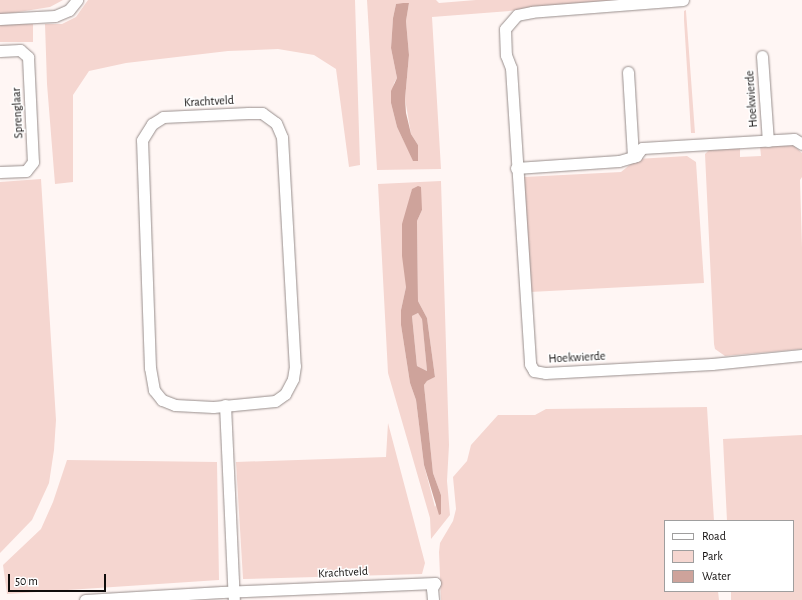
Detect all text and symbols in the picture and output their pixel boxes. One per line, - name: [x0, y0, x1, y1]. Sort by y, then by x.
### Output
- street label: Hoekwierde: [743, 70, 761, 128]
- street label: Sprenglaar: [9, 87, 27, 139]
- street label: Krachtveld: [184, 94, 234, 110]
- street label: Hoekwierde: [548, 349, 606, 367]
- legend: [664, 520, 794, 592]
- text: Road: [702, 530, 726, 542]
- text: Park: [702, 550, 723, 562]
- street label: Krachtveld: [318, 565, 368, 581]
- scale bar: [10, 566, 108, 592]
- text: Water: [702, 570, 731, 582]
- text: 50 m: [15, 575, 38, 587]

